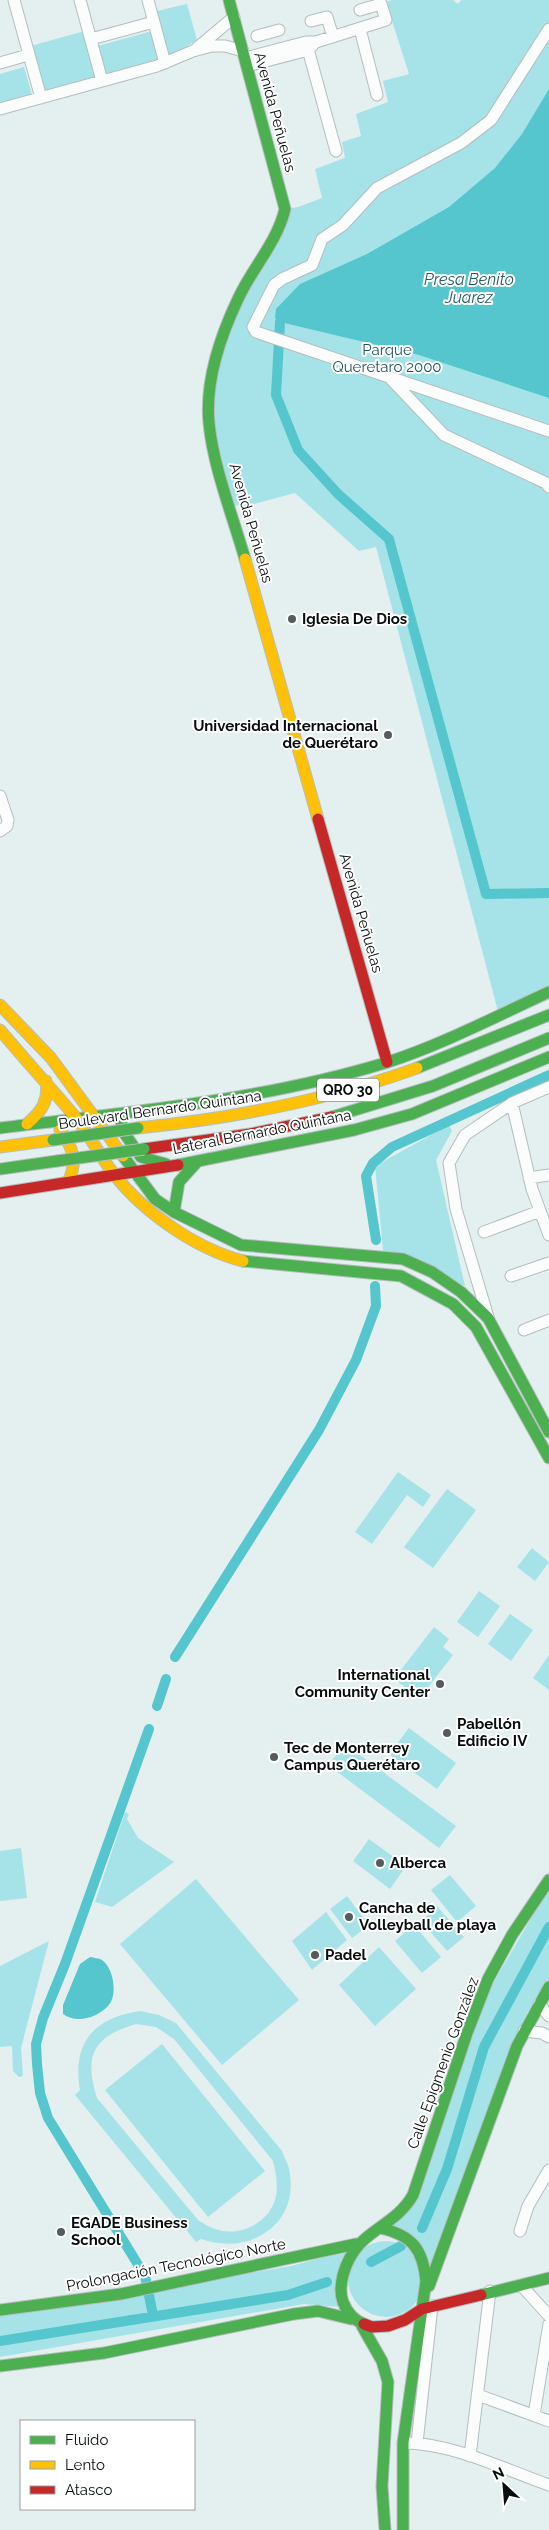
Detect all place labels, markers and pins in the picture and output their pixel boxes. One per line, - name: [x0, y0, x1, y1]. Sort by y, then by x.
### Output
- place label: Iglesia De Dios: [302, 610, 407, 628]
- marker: Iglesia De Dios: [286, 613, 298, 625]
- place label: Universidad Internacional de Querétaro: [193, 717, 378, 752]
- marker: Universidad Internacional de Querétaro: [382, 729, 394, 741]
- place label: International Community Center: [295, 1666, 430, 1701]
- marker: International Community Center: [434, 1678, 446, 1690]
- place label: Pabellón Edificio IV: [457, 1715, 528, 1750]
- marker: Pabellón Edificio IV: [441, 1727, 453, 1739]
- place label: Tec de Monterrey Campus Querétaro: [284, 1739, 420, 1774]
- marker: Tec de Monterrey Campus Querétaro: [268, 1751, 280, 1763]
- place label: Alberca: [390, 1854, 446, 1872]
- marker: Alberca: [374, 1857, 386, 1869]
- place label: Cancha de Volleyball de playa: [359, 1899, 496, 1934]
- marker: Cancha de Volleyball de playa: [343, 1911, 355, 1923]
- place label: Padel: [325, 1946, 367, 1964]
- marker: Padel: [309, 1949, 321, 1961]
- place label: EGADE Business School: [71, 2214, 188, 2249]
- marker: EGADE Business School: [55, 2226, 67, 2238]

